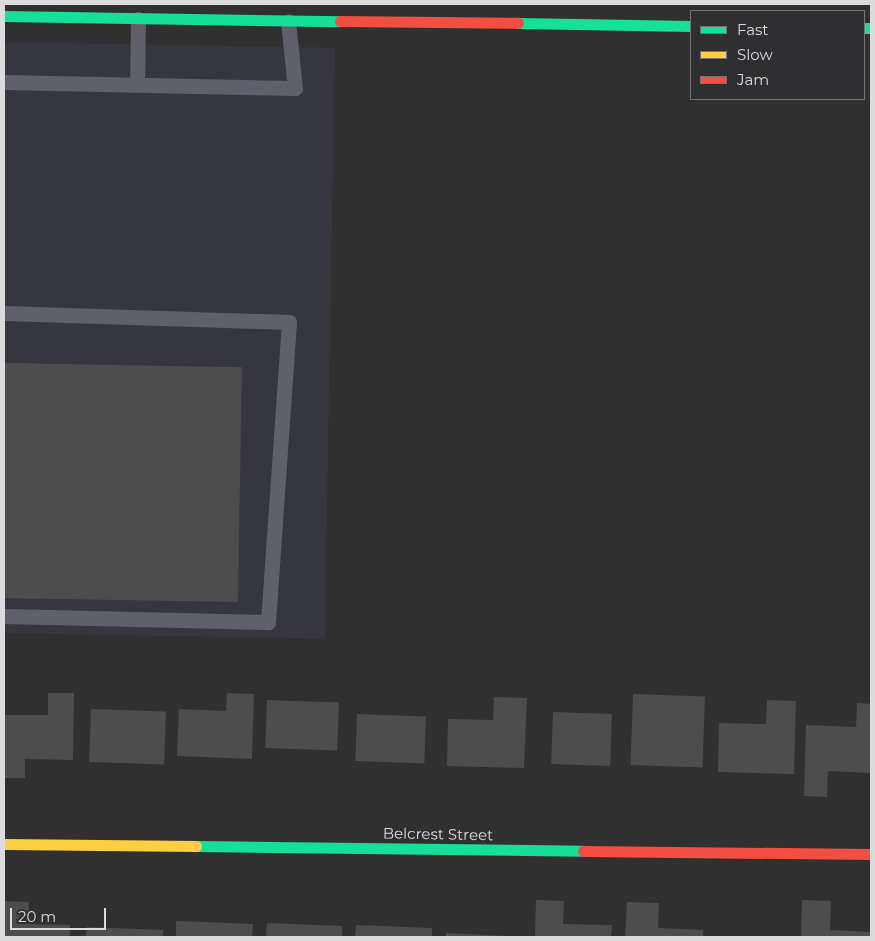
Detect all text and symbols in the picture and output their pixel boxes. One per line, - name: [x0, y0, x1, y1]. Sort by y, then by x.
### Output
- legend: [690, 10, 865, 100]
- text: Fast: [737, 20, 768, 39]
- text: Slow: [737, 45, 773, 64]
- text: Jam: [737, 70, 769, 89]
- street label: Belcrest Street: [383, 824, 493, 844]
- scale bar: [12, 898, 109, 930]
- text: 20 m: [18, 907, 56, 926]

